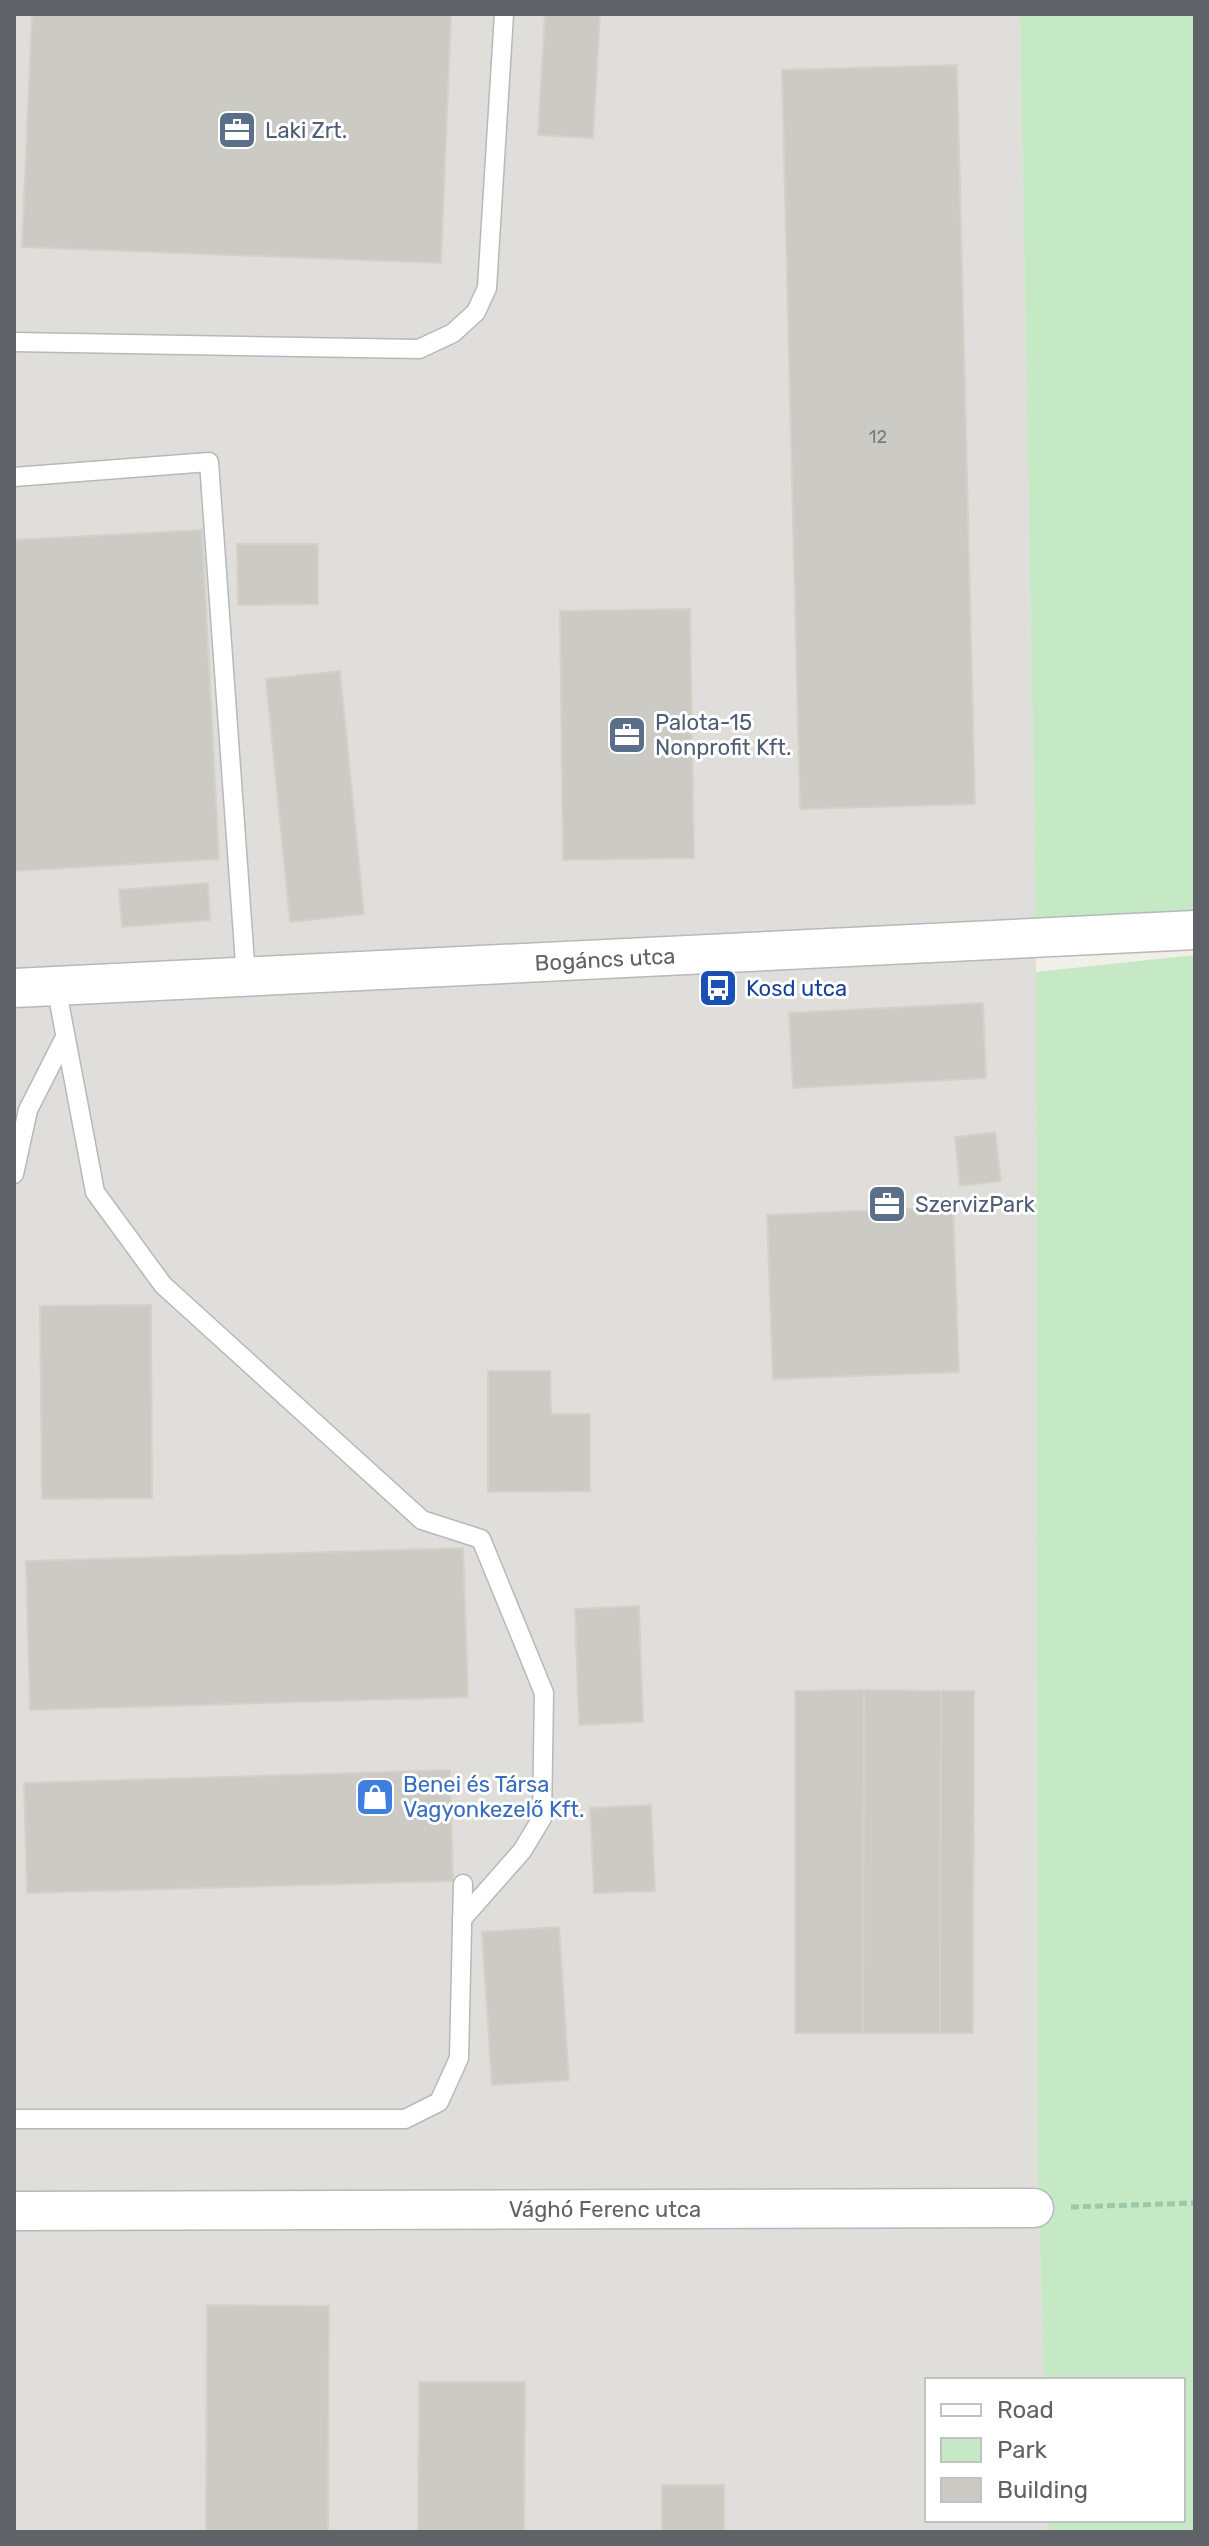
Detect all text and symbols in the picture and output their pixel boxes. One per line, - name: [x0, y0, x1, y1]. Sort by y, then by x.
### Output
- office icon: Laki Zrt.: [216, 109, 258, 151]
- place label: Laki Zrt.: [265, 117, 347, 144]
- house number: 12: [869, 426, 887, 448]
- place label: Palota-15 Nonprofit Kft.: [655, 709, 791, 761]
- office icon: Palota-15 Nonprofit Kft.: [606, 714, 648, 756]
- street label: Bogáncs utca: [534, 942, 676, 977]
- bus stop icon: Kosd utca: [697, 967, 739, 1009]
- place label: Kosd utca: [746, 975, 847, 1002]
- office icon: SzervizPark: [866, 1183, 908, 1225]
- place label: SzervizPark: [915, 1191, 1036, 1218]
- place label: Benei és Társa Vagyonkezelő Kft.: [403, 1771, 584, 1823]
- shop icon: Benei és Társa Vagyonkezelő Kft.: [354, 1776, 396, 1818]
- street label: Vághó Ferenc utca: [509, 2196, 701, 2223]
- legend: [925, 2378, 1185, 2522]
- text: Road: [997, 2396, 1054, 2424]
- text: Park: [997, 2436, 1048, 2464]
- text: Building: [997, 2476, 1088, 2504]

